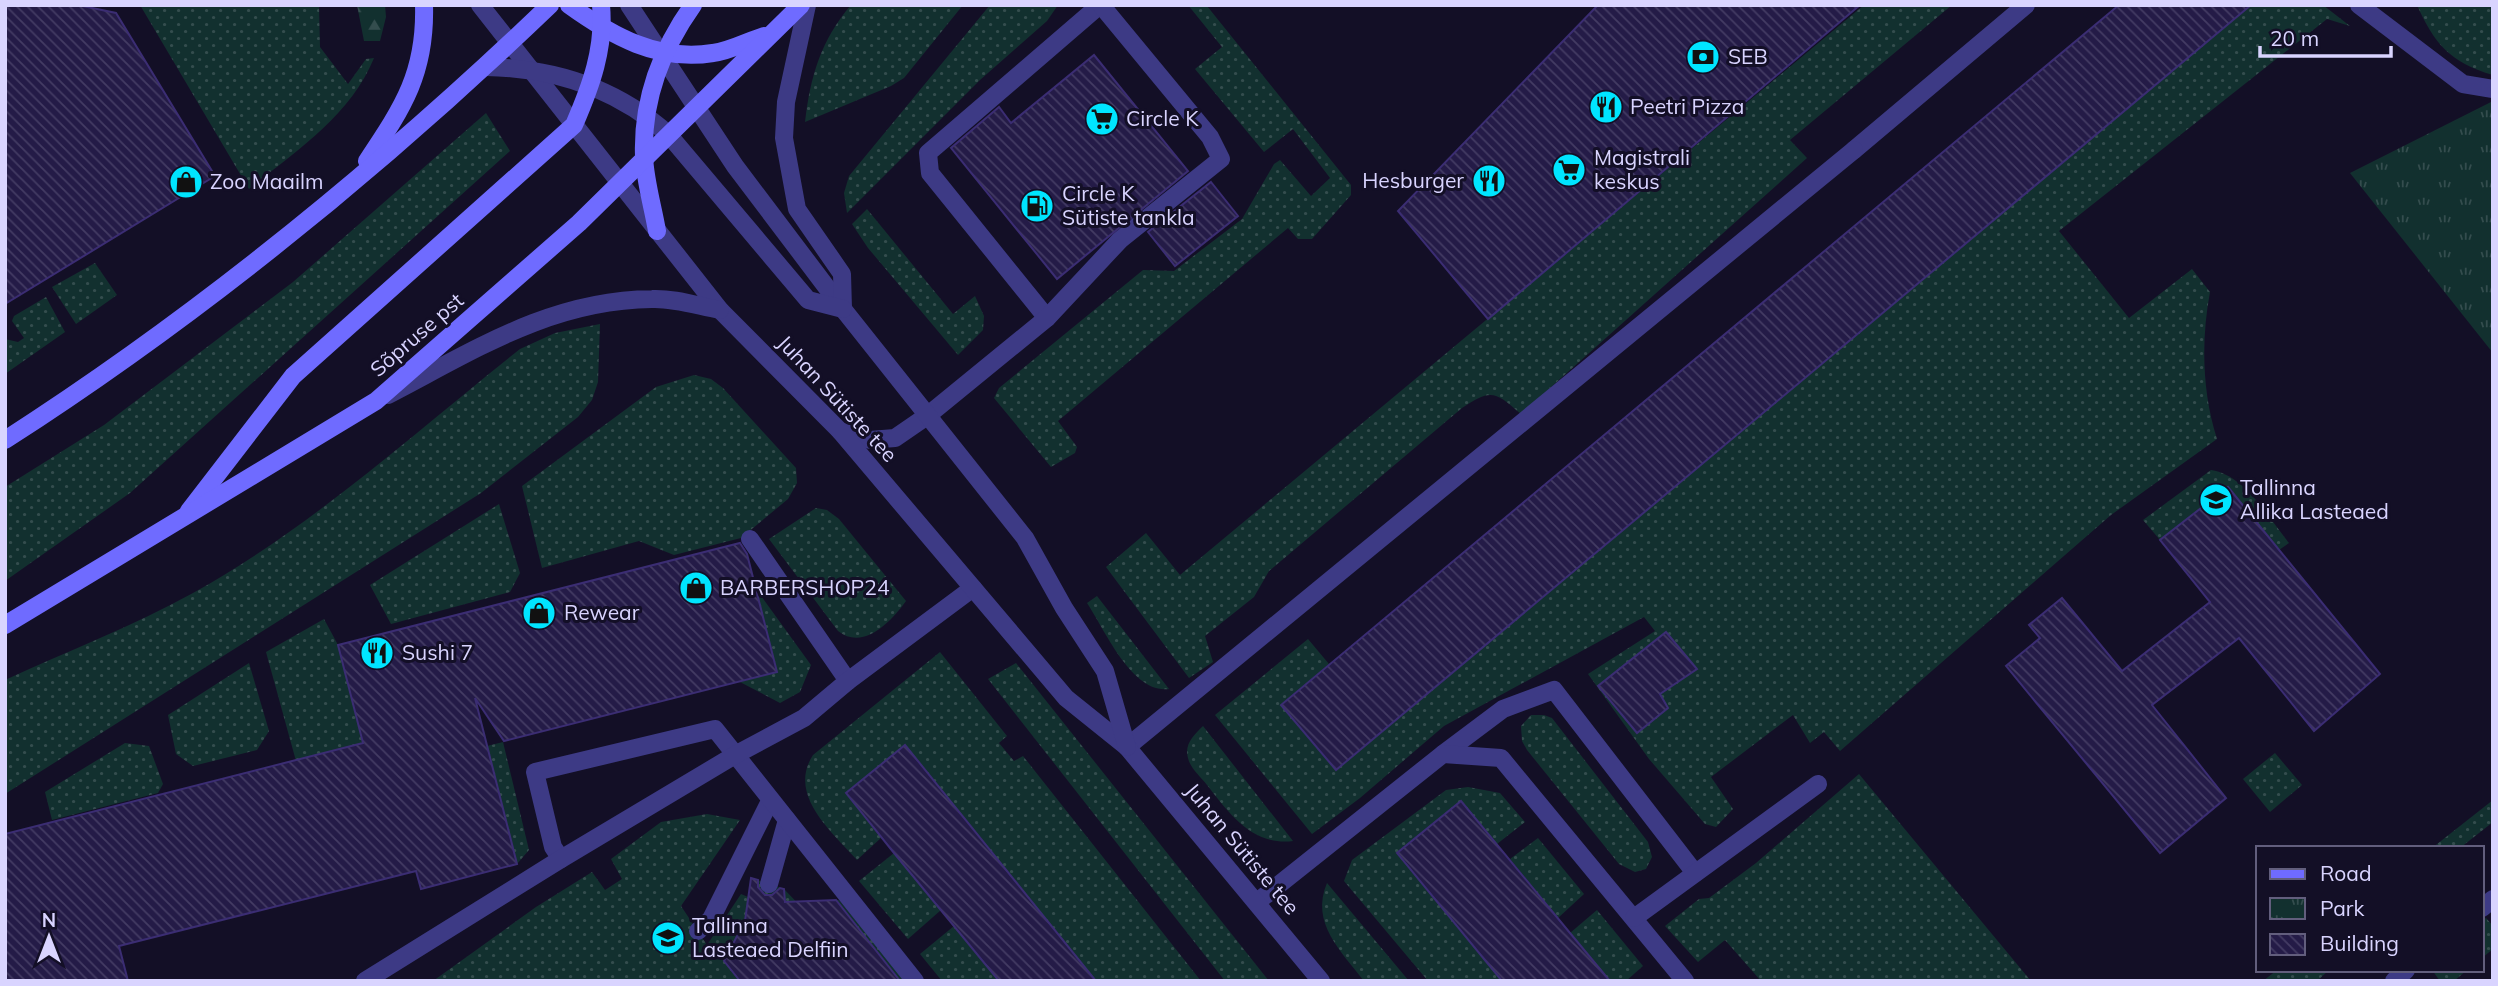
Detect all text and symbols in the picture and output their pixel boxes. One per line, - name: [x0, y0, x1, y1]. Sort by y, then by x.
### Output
- scale bar: [2260, 14, 2391, 58]
- text: 20 m: [2270, 25, 2319, 51]
- bank icon: SEB: [1684, 38, 1722, 76]
- place label: SEB: [1728, 43, 1768, 69]
- restaurant icon: Peetri Pizza: [1587, 88, 1625, 126]
- place label: Peetri Pizza: [1630, 93, 1744, 119]
- supermarket icon: Circle K: [1083, 100, 1121, 138]
- place label: Circle K: [1126, 105, 1199, 131]
- place label: Magistrali keskus: [1594, 144, 1690, 194]
- supermarket icon: Magistrali keskus: [1550, 151, 1588, 189]
- restaurant icon: Hesburger: [1470, 162, 1508, 200]
- shop icon: Zoo Maailm: [167, 163, 205, 201]
- place label: Hesburger: [1362, 167, 1464, 193]
- place label: Zoo Maailm: [210, 168, 323, 194]
- place label: Circle K Sütiste tankla: [1062, 180, 1195, 230]
- fuel station icon: Circle K Sütiste tankla: [1018, 187, 1056, 225]
- street label: Sõpruse pst: [364, 287, 468, 382]
- street label: Juhan Sütiste tee: [772, 330, 903, 467]
- place label: Tallinna Allika Lasteaed: [2240, 474, 2389, 524]
- school or university icon: Tallinna Allika Lasteaed: [2197, 481, 2235, 519]
- shop icon: BARBERSHOP24: [677, 569, 715, 607]
- place label: BARBERSHOP24: [720, 574, 890, 600]
- shop icon: Rewear: [520, 594, 558, 632]
- place label: Rewear: [564, 599, 640, 625]
- restaurant icon: Sushi 7: [358, 634, 396, 672]
- place label: Sushi 7: [402, 639, 473, 665]
- street label: Juhan Sütiste tee: [1180, 777, 1305, 919]
- legend: [2256, 846, 2484, 972]
- text: Road: [2320, 860, 2371, 886]
- text: Park: [2320, 895, 2364, 921]
- north arrow: [14, 902, 84, 972]
- text: N: [42, 908, 56, 932]
- place label: Tallinna Lasteaed Delfiin: [692, 912, 849, 962]
- school or university icon: Tallinna Lasteaed Delfiin: [649, 919, 687, 957]
- text: Building: [2320, 930, 2399, 956]

